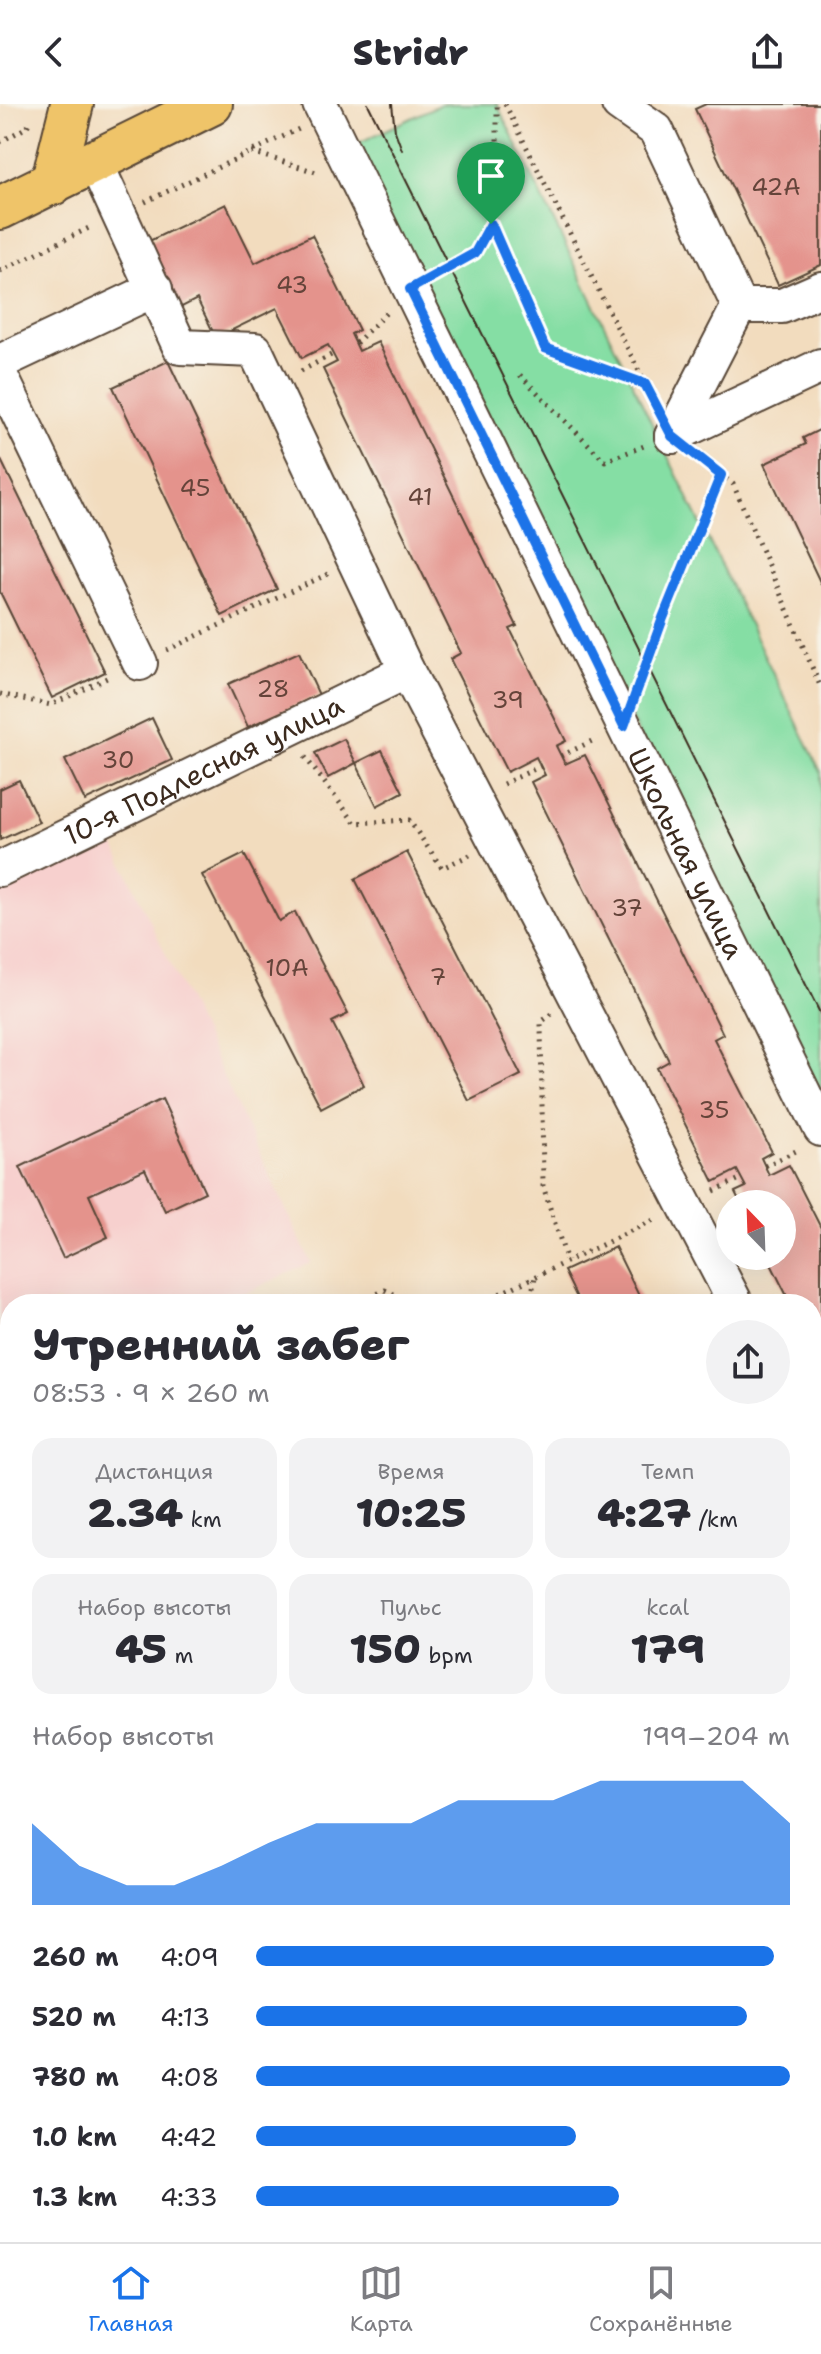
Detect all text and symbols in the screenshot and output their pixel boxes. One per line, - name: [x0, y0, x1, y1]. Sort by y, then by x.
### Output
- text: Stridr: [353, 28, 468, 77]
- icon: back: [32, 30, 76, 74]
- icon: share: [745, 30, 789, 74]
- pin: [457, 142, 525, 224]
- icon: arrive: [469, 154, 513, 198]
- house number: 42А: [751, 171, 801, 203]
- house number: 43: [276, 269, 308, 301]
- house number: 45: [180, 472, 210, 504]
- house number: 41: [407, 481, 433, 513]
- house number: 28: [257, 673, 289, 705]
- house number: 39: [492, 684, 524, 716]
- street label: 10-я Подлесная улица: [57, 686, 350, 854]
- street label: Школьная улица: [619, 741, 754, 965]
- house number: 30: [101, 744, 135, 776]
- house number: 37: [611, 892, 643, 924]
- house number: 10А: [265, 952, 309, 984]
- house number: 7: [430, 961, 446, 993]
- house number: 35: [699, 1094, 729, 1126]
- north arrow: [716, 1190, 796, 1270]
- map controls: [716, 1190, 796, 1270]
- text: Утренний забег: [32, 1315, 410, 1374]
- button: share: [706, 1320, 790, 1404]
- text: 08:53 · 9 × 260 m: [32, 1375, 270, 1410]
- text: Дистанция: [95, 1457, 213, 1486]
- text: Время: [377, 1457, 445, 1486]
- text: Темп: [641, 1457, 694, 1486]
- text: 2.34: [87, 1486, 183, 1540]
- text: 10:25: [356, 1486, 466, 1540]
- text: 4:27: [597, 1486, 691, 1540]
- text: km: [183, 1505, 222, 1534]
- text: /km: [691, 1505, 738, 1534]
- text: Набор высоты: [77, 1593, 232, 1622]
- text: Пульс: [380, 1593, 442, 1622]
- text: kcal: [646, 1593, 689, 1622]
- text: 45: [115, 1622, 167, 1676]
- text: 150: [349, 1622, 421, 1676]
- text: 179: [630, 1622, 705, 1676]
- text: m: [167, 1641, 193, 1670]
- text: bpm: [421, 1641, 473, 1670]
- text: Набор высоты: [32, 1718, 214, 1753]
- text: 199–204 m: [642, 1718, 790, 1753]
- text: 260 m: [32, 1939, 119, 1974]
- text: 4:09: [160, 1939, 219, 1974]
- text: 520 m: [32, 1999, 116, 2034]
- text: 4:13: [160, 1999, 210, 2034]
- text: 780 m: [32, 2059, 119, 2094]
- text: 4:08: [160, 2059, 219, 2094]
- text: 1.0 km: [32, 2119, 117, 2154]
- text: 4:42: [160, 2119, 217, 2154]
- text: 1.3 km: [32, 2179, 117, 2214]
- text: 4:33: [160, 2179, 218, 2214]
- tab: Главная: [88, 2261, 173, 2338]
- tab: Карта: [350, 2261, 413, 2338]
- tab: Сохранённые: [589, 2261, 733, 2338]

